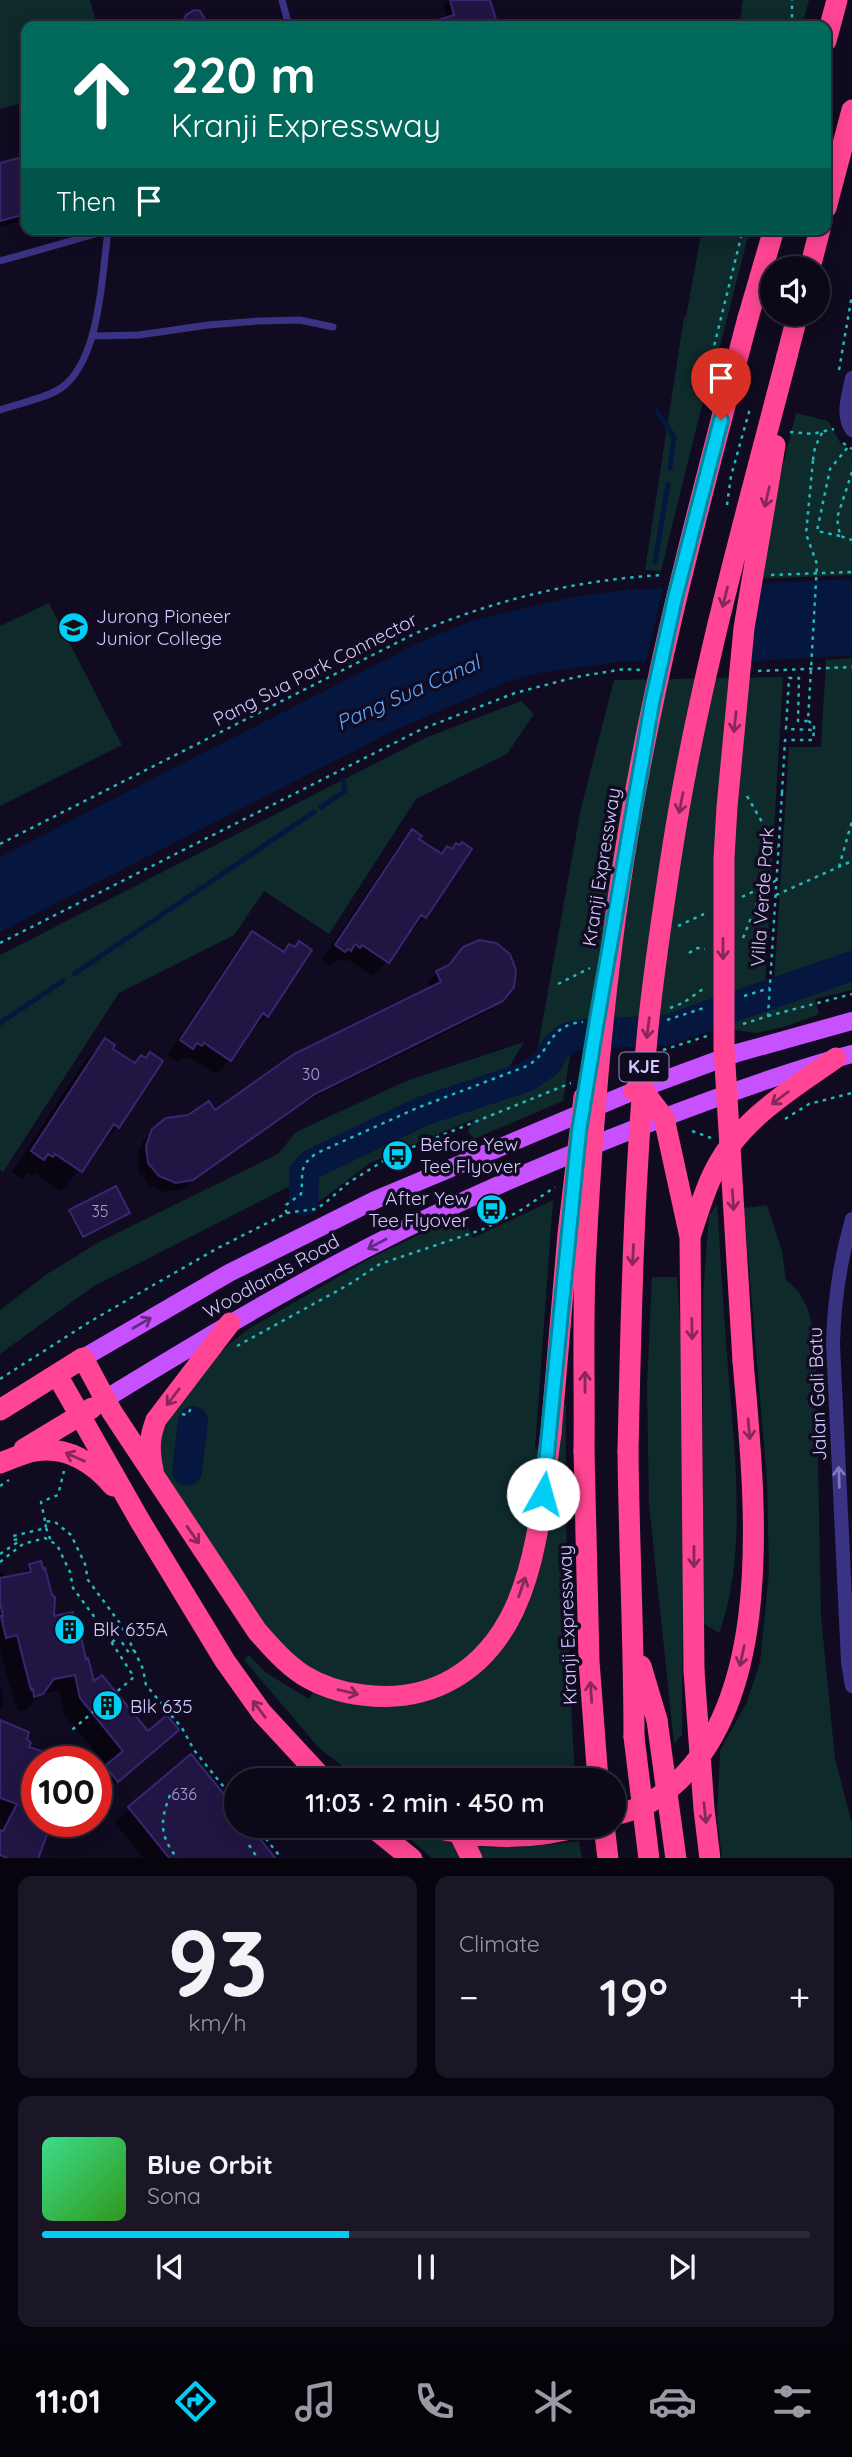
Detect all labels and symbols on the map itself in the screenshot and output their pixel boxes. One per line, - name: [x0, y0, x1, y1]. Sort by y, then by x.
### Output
- pin: [691, 348, 751, 420]
- one-way arrow: [760, 485, 774, 508]
- one-way arrow: [718, 585, 731, 608]
- place label: Jurong Pioneer Junior College: [96, 604, 231, 650]
- street label: Pang Sua Park Connector: [209, 607, 422, 731]
- school or university icon: Jurong Pioneer Junior College: [56, 610, 90, 644]
- water label: Pang Sua Canal: [332, 648, 485, 735]
- one-way arrow: [728, 710, 741, 733]
- street label: Kranji Expressway: [577, 786, 625, 948]
- one-way arrow: [674, 791, 687, 814]
- street label: Villa Verde Park: [745, 827, 779, 967]
- one-way arrow: [716, 937, 730, 960]
- one-way arrow: [642, 1016, 655, 1039]
- road number: KJE: [620, 1052, 668, 1082]
- house number: 30: [302, 1064, 320, 1084]
- one-way arrow: [772, 1090, 790, 1105]
- place label: Before Yew Tee Flyover: [420, 1132, 521, 1178]
- bus stop icon: Before Yew Tee Flyover: [380, 1138, 414, 1172]
- place label: After Yew Tee Flyover: [368, 1186, 470, 1232]
- one-way arrow: [726, 1189, 739, 1212]
- bus stop icon: After Yew Tee Flyover: [475, 1192, 509, 1226]
- house number: 35: [91, 1201, 109, 1221]
- street label: Woodlands Road: [199, 1229, 343, 1323]
- one-way arrow: [367, 1238, 388, 1251]
- one-way arrow: [626, 1243, 639, 1266]
- one-way arrow: [132, 1316, 152, 1330]
- one-way arrow: [685, 1318, 698, 1341]
- street label: Jalan Gali Batu: [803, 1327, 831, 1461]
- one-way arrow: [578, 1371, 591, 1394]
- one-way arrow: [165, 1387, 180, 1405]
- one-way arrow: [743, 1417, 756, 1440]
- one-way arrow: [65, 1450, 86, 1463]
- position arrow: [506, 1457, 580, 1531]
- one-way arrow: [832, 1466, 845, 1489]
- one-way arrow: [186, 1525, 200, 1544]
- street label: Kranji Expressway: [552, 1544, 582, 1706]
- one-way arrow: [687, 1545, 701, 1568]
- one-way arrow: [517, 1576, 529, 1598]
- building icon: Blk 635A: [53, 1612, 87, 1646]
- place label: Blk 635A: [93, 1617, 168, 1641]
- one-way arrow: [734, 1644, 748, 1667]
- one-way arrow: [585, 1680, 598, 1703]
- one-way arrow: [336, 1686, 359, 1699]
- building icon: Blk 635: [90, 1689, 124, 1723]
- place label: Blk 635: [130, 1694, 193, 1718]
- one-way arrow: [252, 1700, 267, 1719]
- speed limit sign: 100: [21, 1746, 112, 1837]
- house number: 636: [171, 1784, 197, 1804]
- one-way arrow: [699, 1801, 712, 1823]

